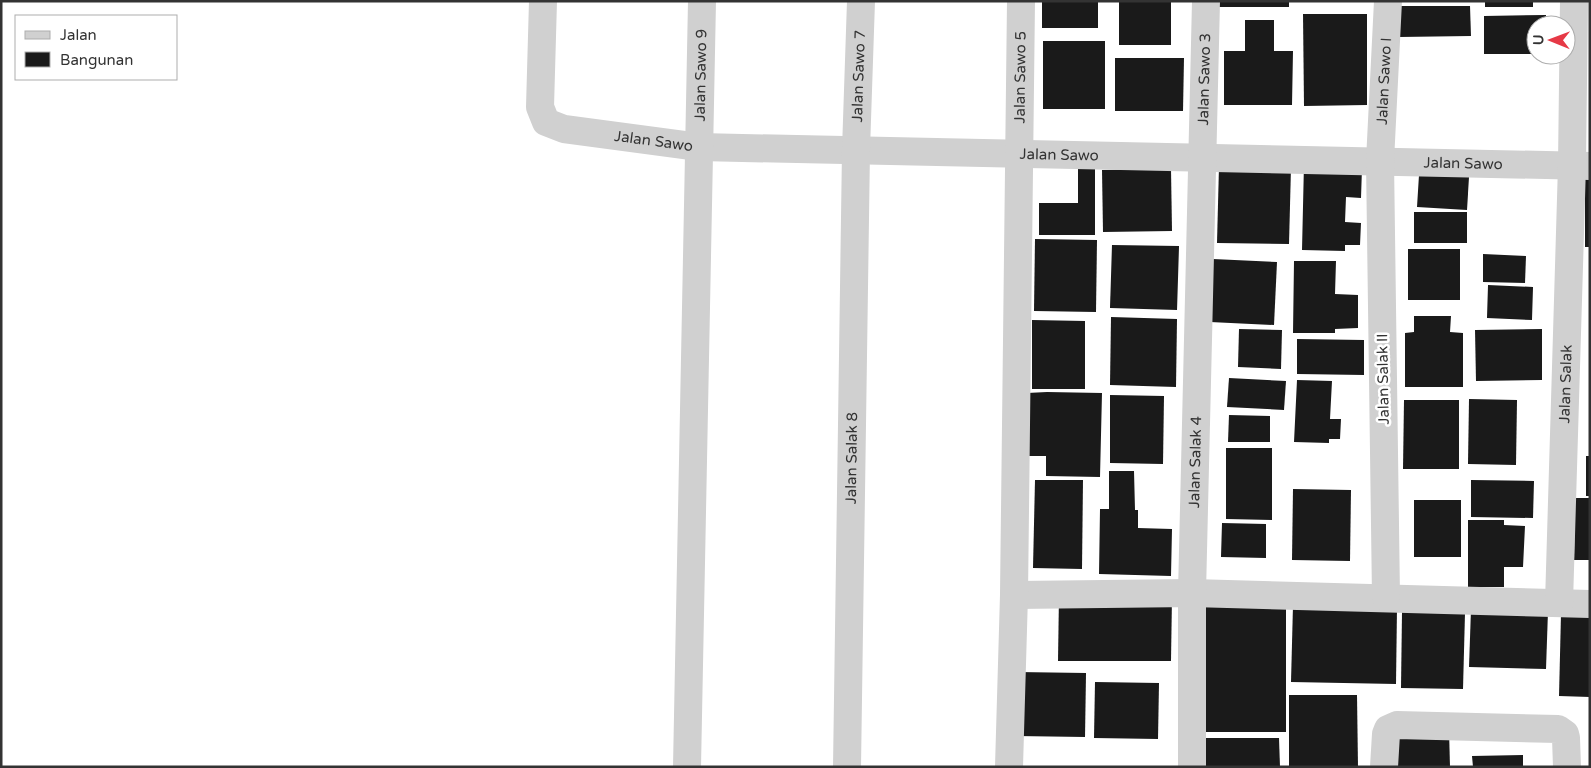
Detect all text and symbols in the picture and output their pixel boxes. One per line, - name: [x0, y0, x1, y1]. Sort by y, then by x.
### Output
- legend: [15, 15, 178, 80]
- north arrow: [1526, 15, 1576, 65]
- text: Jalan: [60, 26, 97, 44]
- street label: Jalan Sawo 9: [691, 29, 710, 122]
- street label: Jalan Sawo 7: [848, 30, 869, 123]
- street label: Jalan Sawo 5: [1011, 31, 1030, 123]
- street label: Jalan Sawo 3: [1194, 33, 1214, 126]
- text: U: [1530, 34, 1547, 45]
- street label: Jalan Sawo I: [1373, 37, 1395, 125]
- text: Bangunan: [60, 51, 133, 69]
- street label: Jalan Sawo: [613, 127, 694, 155]
- street label: Jalan Sawo: [1019, 145, 1099, 165]
- street label: Jalan Sawo: [1423, 153, 1503, 173]
- street label: Jalan Salak II: [1373, 333, 1393, 425]
- street label: Jalan Salak: [1555, 344, 1576, 424]
- street label: Jalan Salak 8: [842, 412, 861, 504]
- street label: Jalan Salak 4: [1185, 416, 1205, 508]

